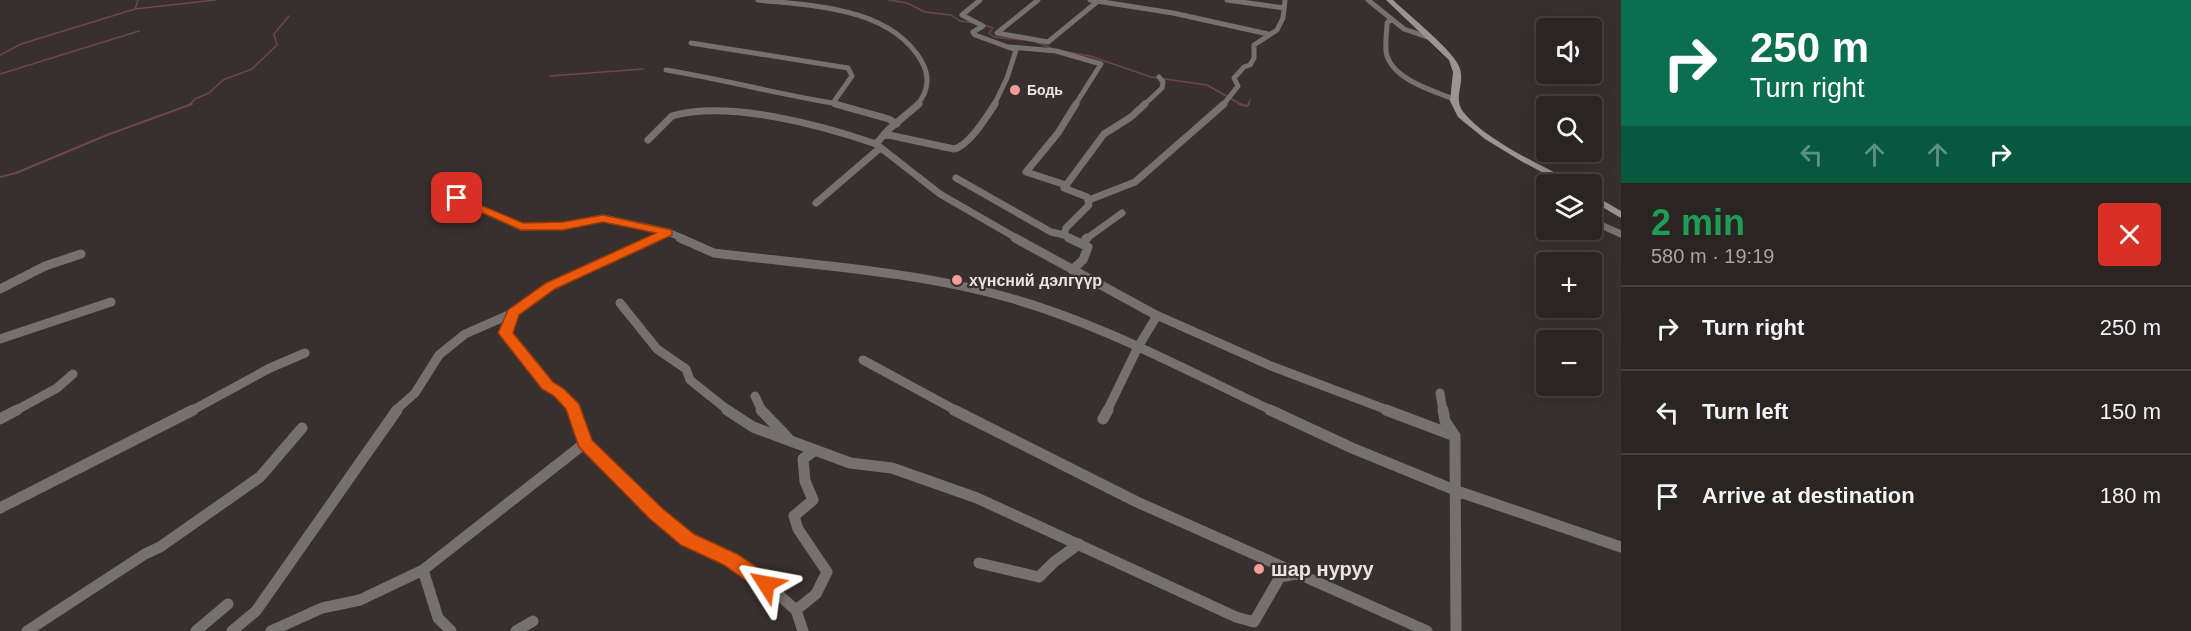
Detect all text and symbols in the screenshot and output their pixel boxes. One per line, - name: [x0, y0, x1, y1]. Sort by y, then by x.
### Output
- map controls: [1536, 18, 1602, 396]
- button: sound: [1536, 18, 1602, 84]
- icon: right: [1651, 24, 1729, 102]
- text: 250 m: [1750, 24, 1869, 71]
- text: Turn right: [1750, 73, 1865, 103]
- place label: Бодь: [1027, 82, 1063, 98]
- marker: Бодь: [1008, 83, 1022, 97]
- button: search: [1536, 96, 1602, 162]
- icon: left: [1795, 138, 1828, 171]
- icon: ahead: [1858, 138, 1891, 171]
- icon: ahead: [1921, 138, 1954, 171]
- icon: right: [1984, 138, 2017, 171]
- pin: [431, 172, 482, 223]
- button: layers: [1536, 174, 1602, 240]
- icon: arrive: [440, 181, 473, 214]
- text: 2 min: [1651, 202, 1745, 243]
- button: close: [2098, 203, 2161, 266]
- text: 580 m · 19:19: [1651, 245, 1774, 267]
- button: +: [1536, 252, 1602, 318]
- place label: хүнсний дэлгүүр: [969, 272, 1102, 289]
- marker: хүнсний дэлгүүр: [950, 273, 964, 287]
- icon: right: [1651, 312, 1684, 345]
- text: Turn right: [1702, 315, 1804, 340]
- text: 250 m: [2100, 315, 2161, 340]
- button: −: [1536, 330, 1602, 396]
- icon: left: [1651, 396, 1684, 429]
- text: Turn left: [1702, 399, 1788, 424]
- text: 150 m: [2100, 399, 2161, 424]
- icon: arrive: [1651, 480, 1684, 513]
- text: Arrive at destination: [1702, 483, 1915, 508]
- text: 180 m: [2100, 483, 2161, 508]
- position arrow: [734, 552, 798, 616]
- place label: шар нуруу: [1271, 558, 1375, 580]
- marker: шар нуруу: [1252, 562, 1266, 576]

